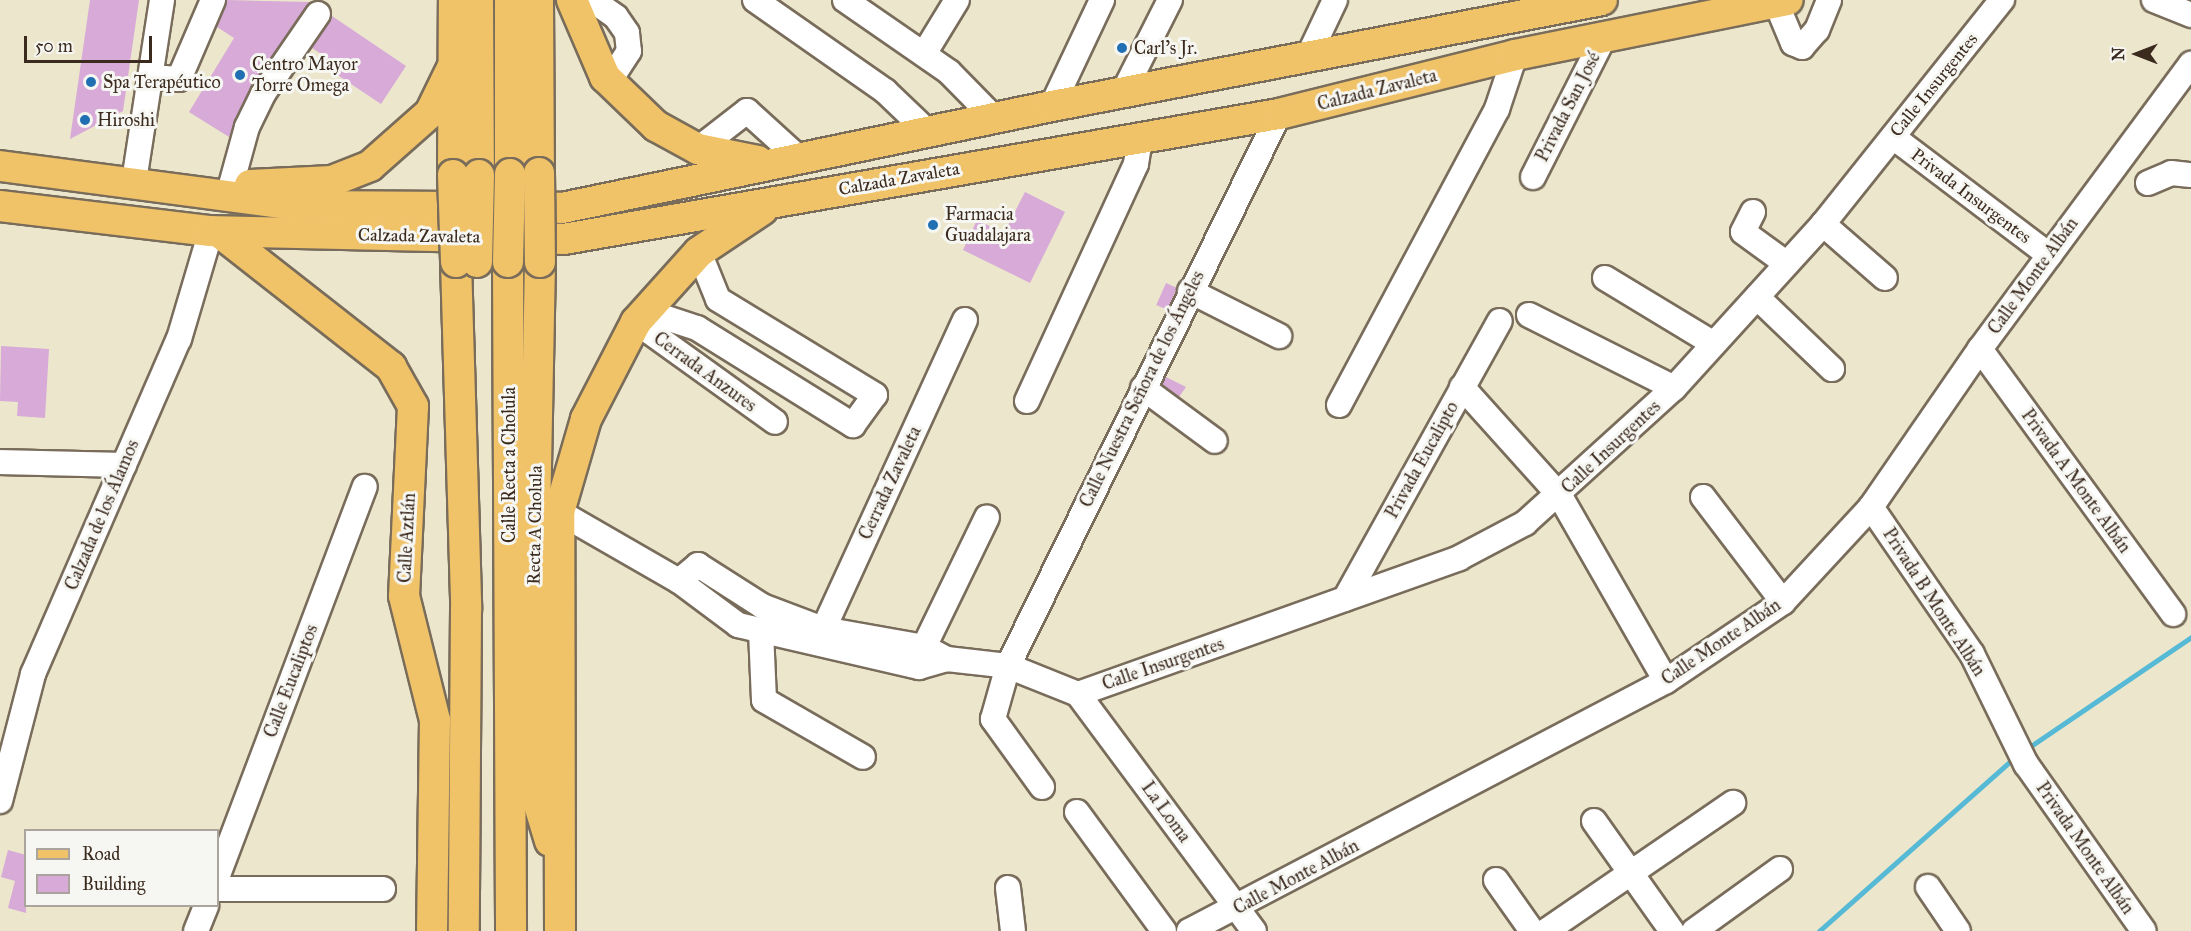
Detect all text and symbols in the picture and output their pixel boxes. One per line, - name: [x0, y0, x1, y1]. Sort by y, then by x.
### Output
- scale bar: [27, 24, 154, 62]
- north arrow: [2107, 24, 2167, 84]
- street label: Calle Insurgentes: [1886, 29, 1982, 141]
- text: 50 m: [35, 35, 73, 57]
- place label: Carl's Jr.: [1134, 37, 1197, 59]
- marker: Carl's Jr.: [1115, 41, 1129, 55]
- text: N: [2109, 47, 2128, 61]
- street label: Privada San José: [1531, 49, 1605, 165]
- place label: Centro Mayor Torre Omega: [252, 54, 358, 97]
- street label: Calzada Zavaleta: [1315, 65, 1439, 115]
- marker: Centro Mayor Torre Omega: [233, 68, 247, 82]
- place label: Spa Terapéutico: [103, 71, 221, 93]
- marker: Spa Terapéutico: [84, 75, 98, 89]
- place label: Hiroshi: [97, 109, 155, 131]
- marker: Hiroshi: [78, 113, 92, 127]
- street label: Privada Insurgentes: [1907, 144, 2035, 248]
- street label: Calzada Zavaleta: [837, 158, 961, 200]
- place label: Farmacia Guadalajara: [945, 204, 1031, 246]
- street label: Calle Monte Albán: [1983, 213, 2083, 339]
- marker: Farmacia Guadalajara: [926, 218, 940, 232]
- street label: Calzada Zavaleta: [358, 224, 480, 248]
- street label: Calle Nuestra Señora de los Ángeles: [1075, 267, 1209, 511]
- street label: Cerrada Anzures: [649, 327, 761, 417]
- street label: Calle Recta a Cholula: [498, 387, 520, 543]
- street label: Calle Insurgentes: [1557, 396, 1665, 498]
- street label: Privada Eucalipto: [1381, 398, 1463, 522]
- street label: Privada A Monte Albán: [2017, 405, 2135, 557]
- street label: Cerrada Zavaleta: [854, 423, 926, 543]
- street label: Calzada de los Álamos: [61, 436, 143, 594]
- street label: Recta A Cholula: [523, 465, 547, 585]
- street label: Calle Aztlán: [394, 493, 420, 583]
- street label: Privada B Monte Albán: [1878, 524, 1990, 680]
- street label: Calle Monte Albán: [1657, 594, 1785, 690]
- street label: Calle Eucaliptos: [259, 621, 323, 741]
- street label: Calle Insurgentes: [1099, 633, 1227, 695]
- street label: La Loma: [1137, 777, 1195, 847]
- street label: Privada Monte Albán: [2031, 778, 2139, 918]
- legend: [24, 829, 219, 907]
- street label: Calle Monte Albán: [1230, 835, 1362, 919]
- text: Road: [82, 843, 120, 865]
- text: Building: [82, 873, 145, 895]

